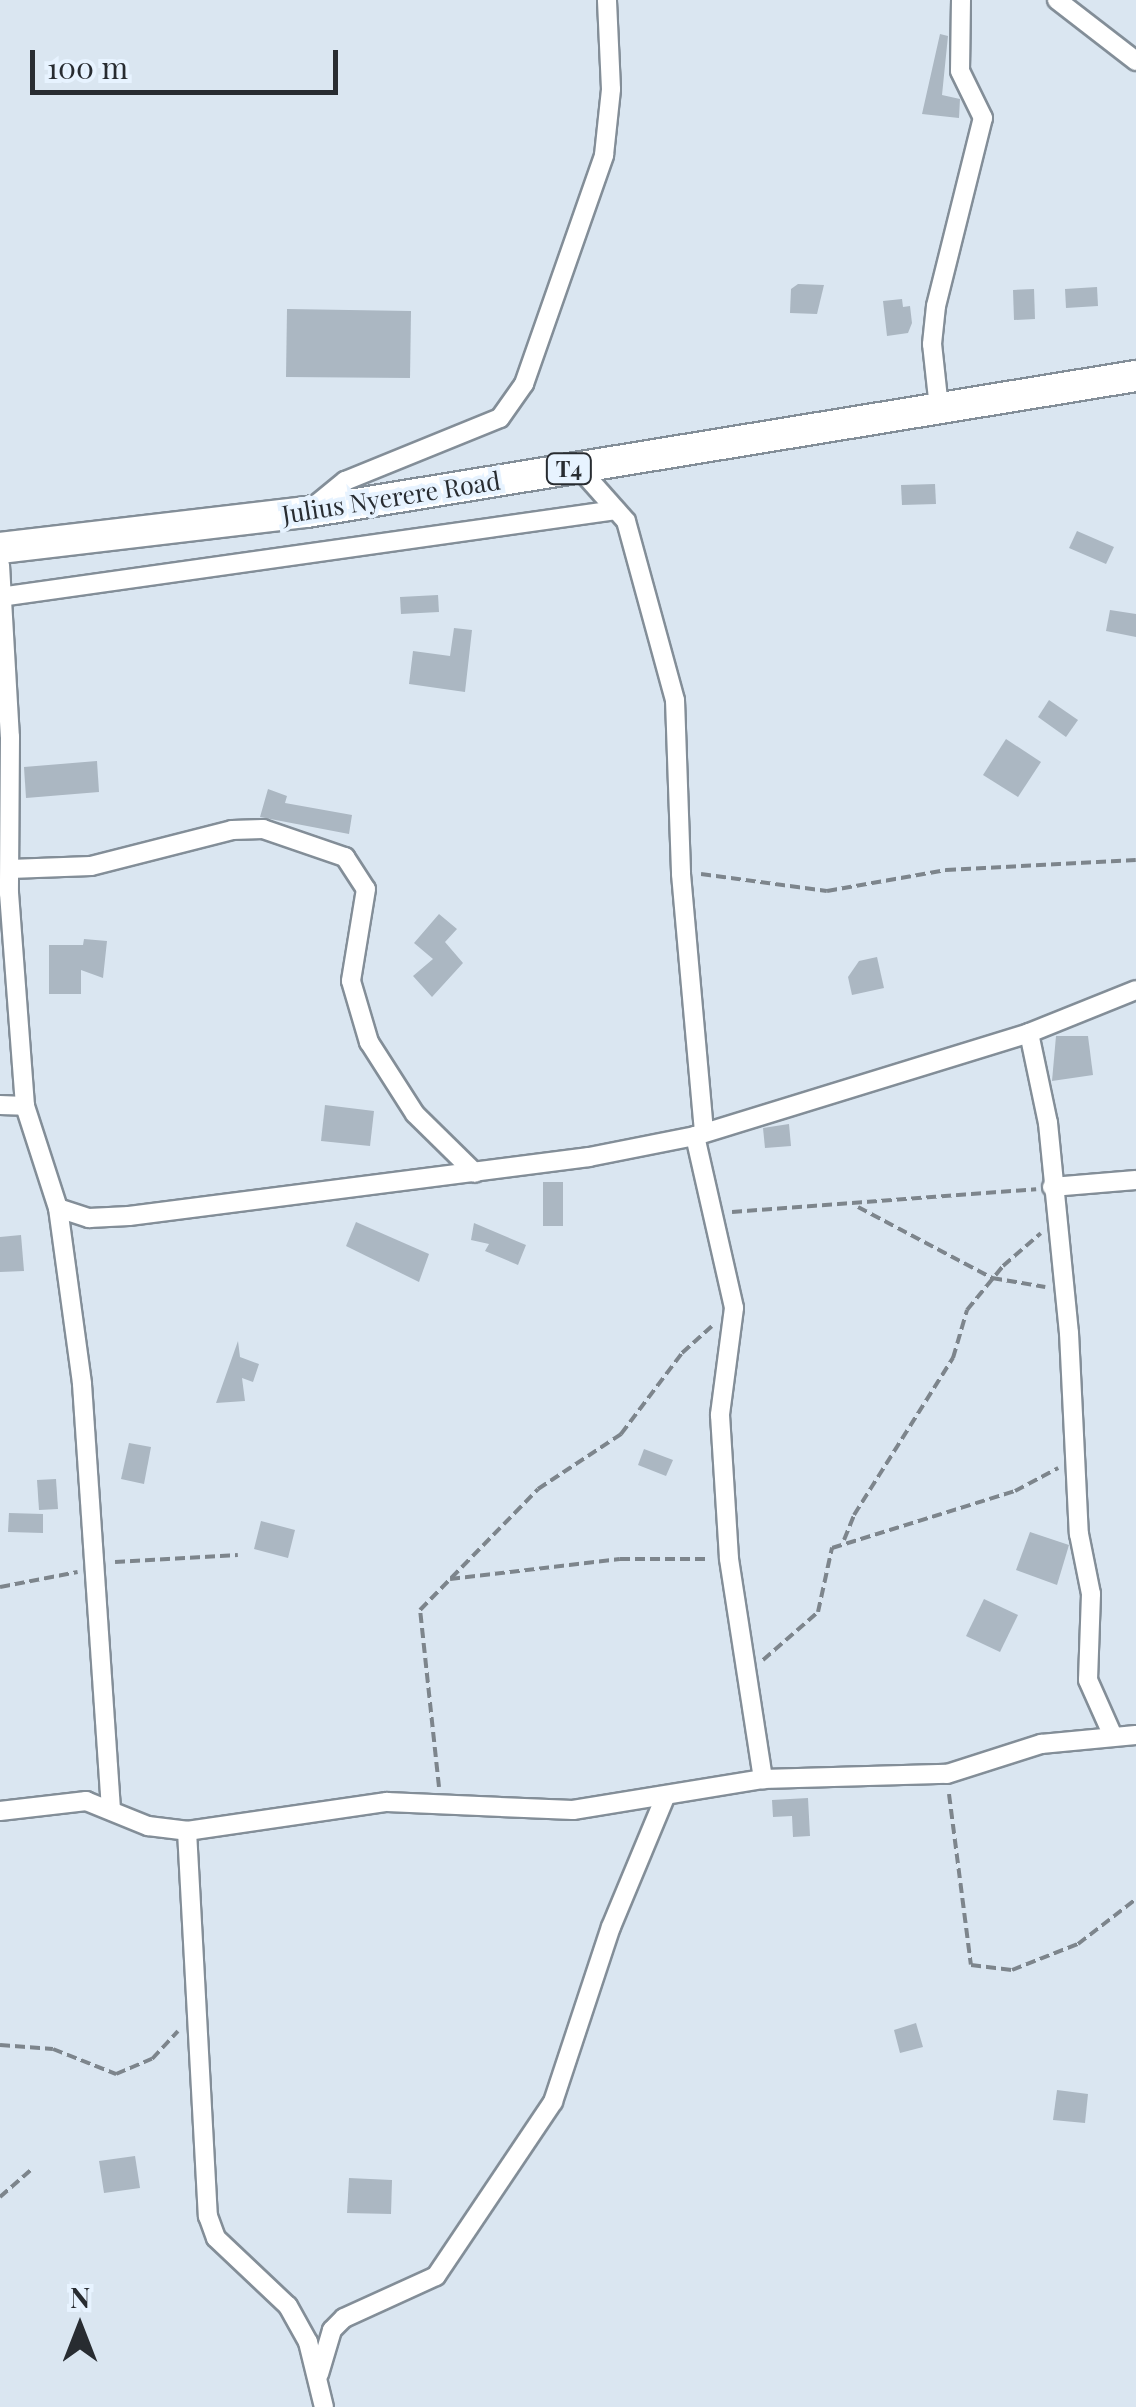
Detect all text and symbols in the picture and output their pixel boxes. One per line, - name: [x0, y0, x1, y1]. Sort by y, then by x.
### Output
- scale bar: [35, 30, 342, 92]
- text: 100 m: [47, 47, 128, 87]
- road number: T4: [544, 452, 594, 486]
- street label: Julius Nyerere Road: [280, 465, 502, 529]
- north arrow: [30, 2277, 130, 2377]
- text: N: [70, 2278, 90, 2315]

